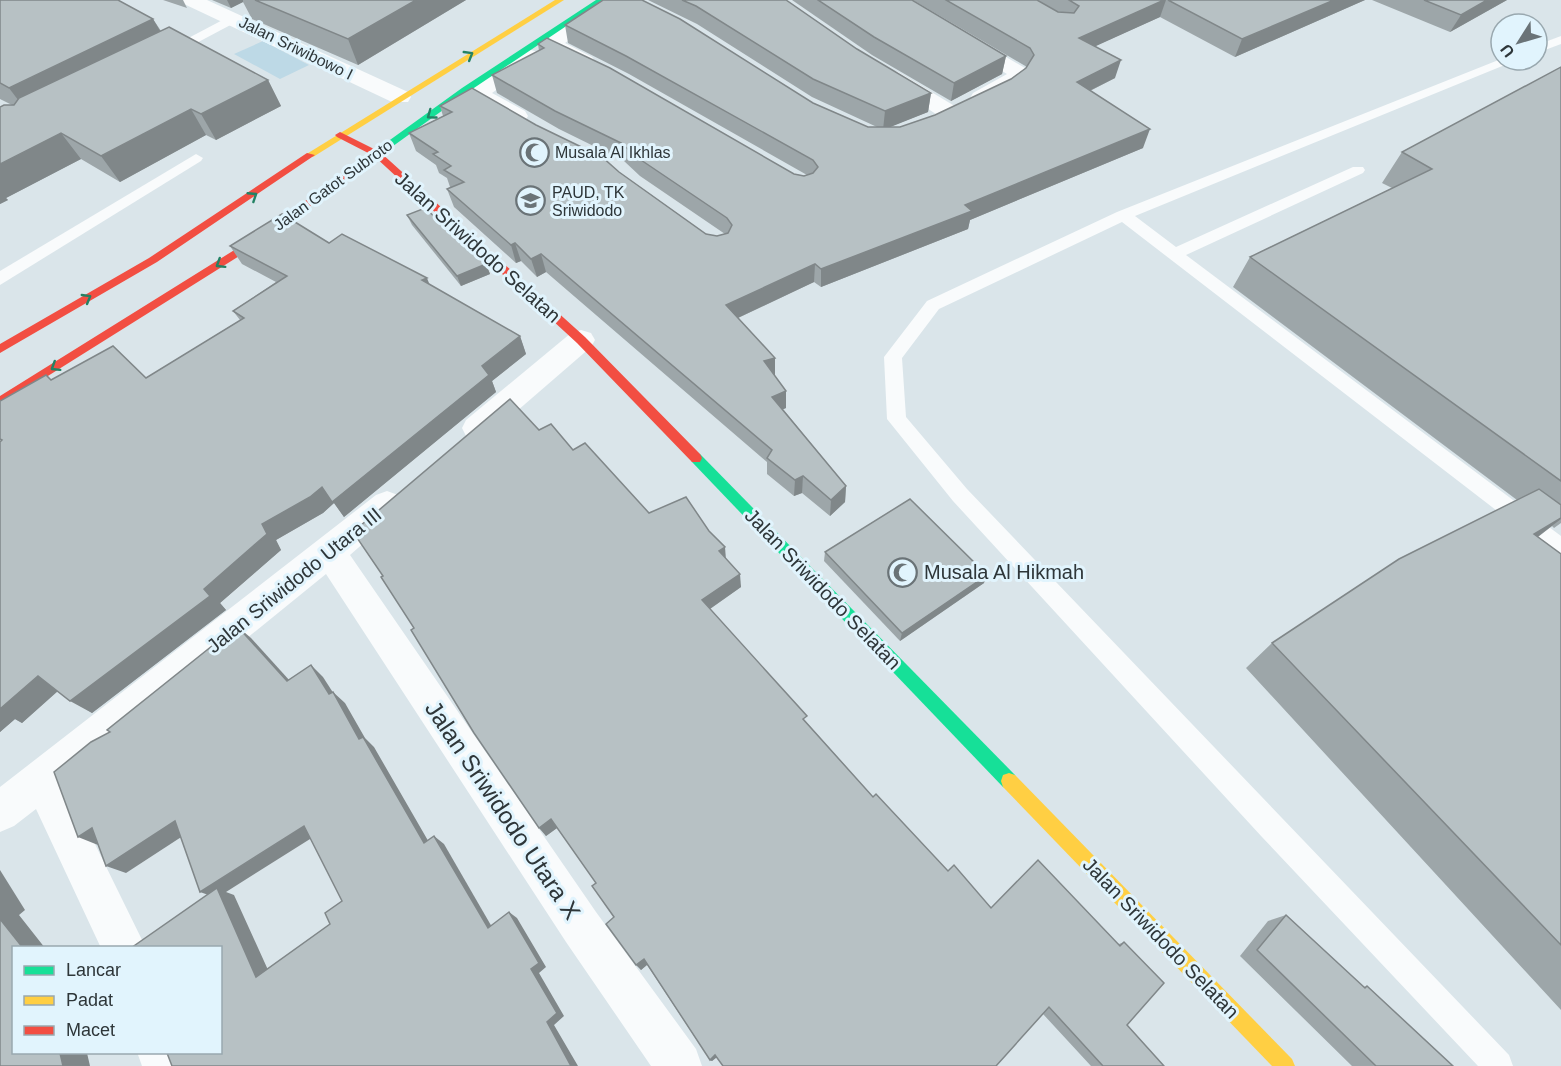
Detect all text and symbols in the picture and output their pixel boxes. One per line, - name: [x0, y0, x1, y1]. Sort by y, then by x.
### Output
- north arrow: [1489, 12, 1549, 72]
- street label: Jalan Sriwibowo I: [236, 13, 356, 83]
- text: U: [1497, 41, 1518, 60]
- one-way arrow: [463, 51, 473, 63]
- one-way arrow: [427, 108, 438, 119]
- street label: Jalan Gatot Subroto: [270, 136, 396, 234]
- mosque icon: Musala Al Ikhlas: [518, 136, 550, 168]
- place label: Musala Al Ikhlas: [555, 144, 671, 161]
- street label: Jalan Sriwidodo Selatan: [391, 167, 565, 327]
- place label: PAUD, TK Sriwidodo: [552, 184, 625, 219]
- school or university icon: PAUD, TK Sriwidodo: [515, 185, 547, 217]
- one-way arrow: [246, 192, 257, 203]
- one-way arrow: [216, 256, 227, 267]
- one-way arrow: [81, 294, 91, 305]
- one-way arrow: [51, 360, 62, 371]
- street label: Jalan Sriwidodo Utara III: [202, 503, 386, 657]
- street label: Jalan Sriwidodo Selatan: [741, 504, 905, 674]
- mosque icon: Musala Al Hikmah: [887, 556, 919, 588]
- place label: Musala Al Hikmah: [924, 561, 1084, 583]
- street label: Jalan Sriwidodo Utara X: [420, 696, 586, 924]
- street label: Jalan Sriwidodo Selatan: [1079, 853, 1243, 1023]
- legend: [12, 946, 222, 1054]
- text: Lancar: [66, 960, 121, 980]
- text: Padat: [66, 990, 113, 1010]
- text: Macet: [66, 1020, 115, 1040]

